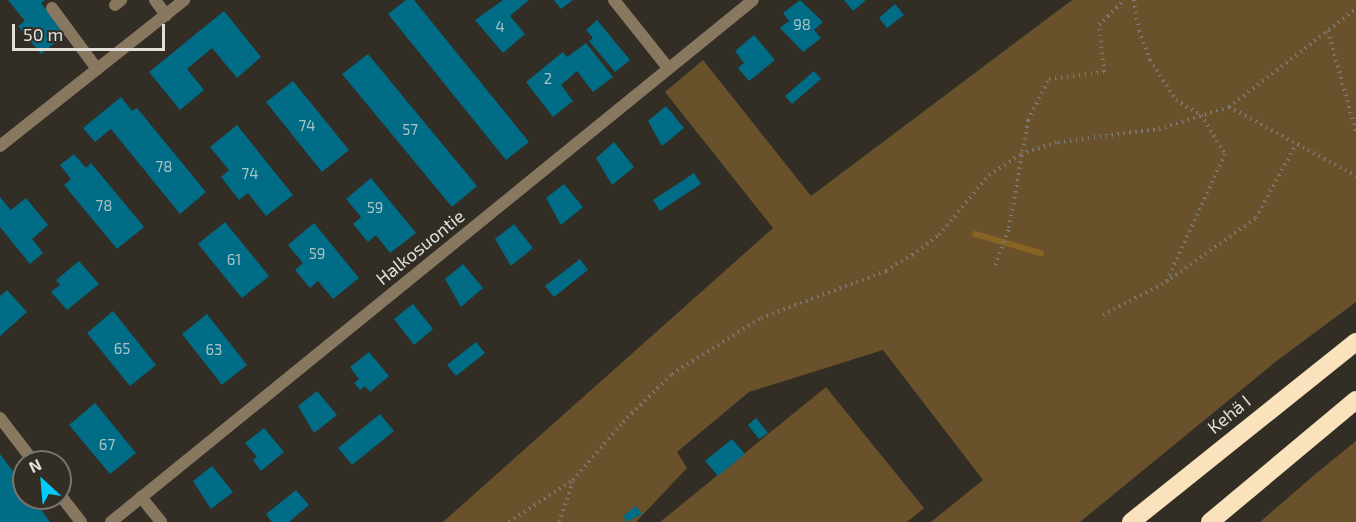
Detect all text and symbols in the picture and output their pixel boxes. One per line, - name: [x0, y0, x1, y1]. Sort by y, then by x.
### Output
- scale bar: [15, 12, 168, 50]
- house number: 98: [793, 16, 811, 34]
- house number: 4: [495, 18, 505, 36]
- text: 50 m: [23, 23, 63, 45]
- house number: 2: [544, 70, 552, 88]
- house number: 74: [299, 117, 315, 135]
- house number: 57: [402, 121, 418, 139]
- house number: 78: [156, 158, 172, 176]
- house number: 74: [242, 165, 258, 183]
- house number: 78: [96, 197, 112, 215]
- house number: 59: [367, 199, 383, 217]
- street label: Halkosuontie: [371, 205, 469, 289]
- house number: 59: [309, 245, 325, 263]
- house number: 61: [227, 251, 241, 269]
- house number: 65: [114, 340, 130, 358]
- house number: 63: [206, 341, 222, 359]
- street label: Kehä I: [1203, 390, 1255, 438]
- house number: 67: [99, 436, 115, 454]
- north arrow: [12, 450, 72, 510]
- text: N: [25, 454, 44, 476]

